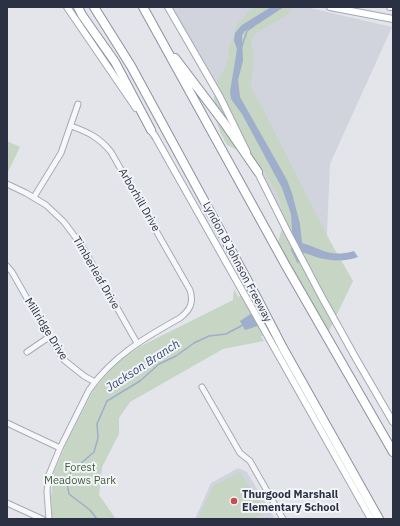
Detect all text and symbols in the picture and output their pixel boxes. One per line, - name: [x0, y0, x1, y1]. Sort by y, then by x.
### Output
- street label: Arborhill Drive: [116, 166, 162, 234]
- street label: Lyndon B Johnson Freeway: [200, 200, 274, 324]
- street label: Timberleaf Drive: [70, 234, 122, 312]
- street label: Millridge Drive: [22, 296, 70, 362]
- water label: Jackson Branch: [103, 337, 183, 395]
- park label: Forest Meadows Park: [44, 461, 116, 487]
- place label: Thurgood Marshall Elementary School: [242, 488, 339, 514]
- marker: Thurgood Marshall Elementary School: [229, 496, 239, 506]

